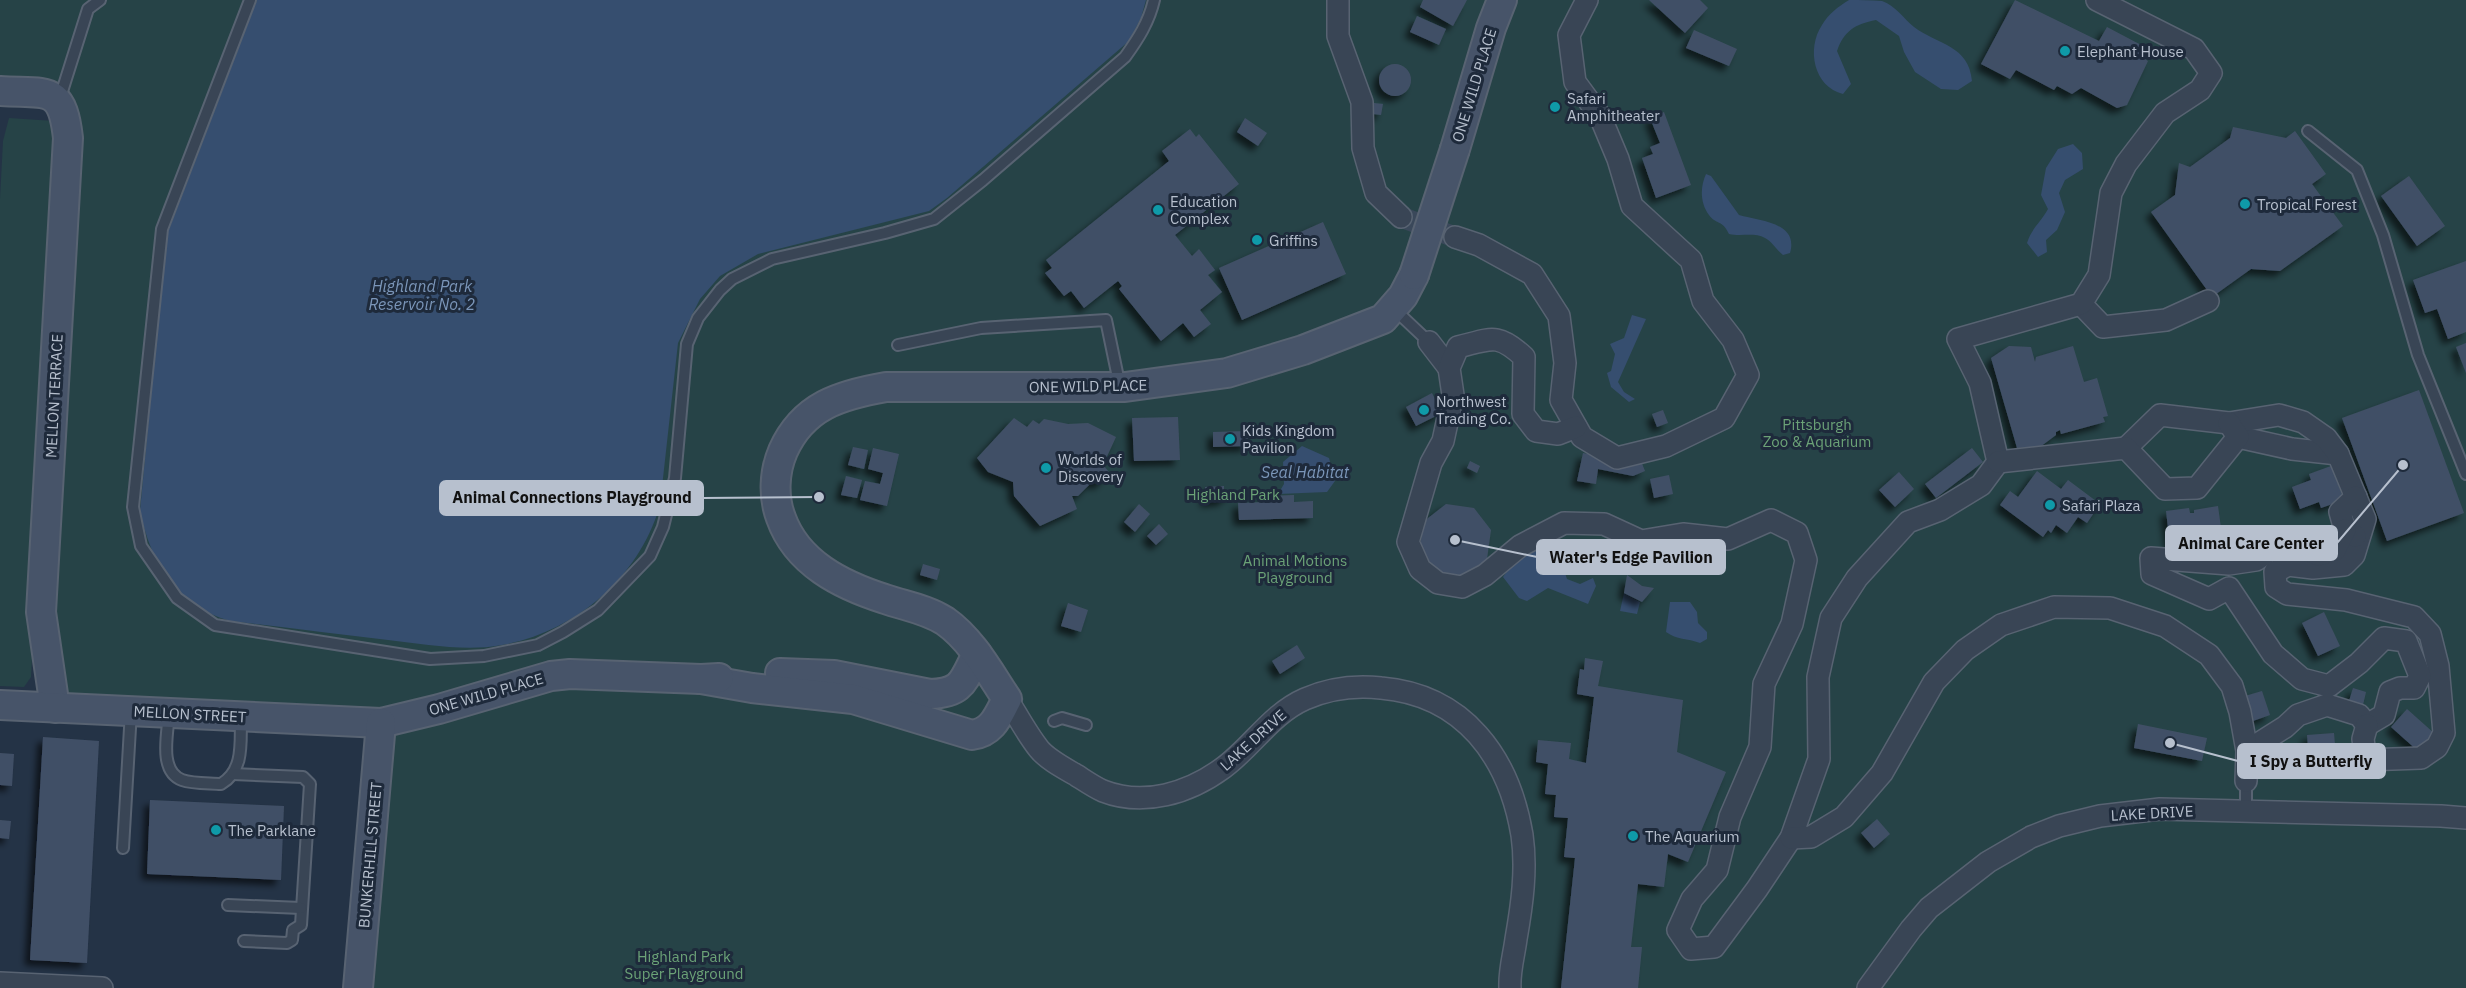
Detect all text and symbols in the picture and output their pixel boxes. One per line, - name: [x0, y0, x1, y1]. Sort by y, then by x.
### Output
- street label: ONE WILD PLACE: [1448, 26, 1500, 144]
- place label: Elephant House: [2077, 42, 2184, 61]
- marker: Elephant House: [2058, 44, 2072, 58]
- place label: Safari Amphitheater: [1567, 89, 1660, 125]
- marker: Safari Amphitheater: [1548, 100, 1562, 114]
- place label: Education Complex: [1170, 192, 1237, 228]
- place label: Tropical Forest: [2257, 195, 2357, 214]
- marker: Tropical Forest: [2238, 197, 2252, 211]
- marker: Education Complex: [1151, 203, 1165, 217]
- place label: Griffins: [1269, 231, 1318, 250]
- marker: Griffins: [1250, 233, 1264, 247]
- water label: Highland Park Reservoir No. 2: [369, 276, 475, 314]
- street label: MELLON TERRACE: [41, 333, 67, 459]
- street label: ONE WILD PLACE: [1029, 375, 1147, 397]
- place label: Northwest Trading Co.: [1436, 392, 1511, 428]
- marker: Northwest Trading Co.: [1417, 403, 1431, 417]
- park label: Pittsburgh Zoo & Aquarium: [1763, 415, 1871, 451]
- place label: Kids Kingdom Pavilion: [1242, 421, 1335, 457]
- marker: Kids Kingdom Pavilion: [1223, 432, 1237, 446]
- place label: Worlds of Discovery: [1058, 450, 1124, 486]
- marker: Worlds of Discovery: [1039, 461, 1053, 475]
- water label: Seal Habitat: [1261, 462, 1350, 482]
- callout: Animal Connections Playground: [440, 481, 703, 515]
- park label: Highland Park: [1186, 485, 1280, 504]
- text: Animal Connections Playground: [452, 487, 692, 507]
- place label: Safari Plaza: [2062, 496, 2141, 515]
- marker: Safari Plaza: [2043, 498, 2057, 512]
- callout: Animal Care Center: [2166, 526, 2337, 560]
- text: Animal Care Center: [2178, 533, 2325, 553]
- callout: Water's Edge Pavilion: [1537, 540, 1725, 574]
- text: Water's Edge Pavilion: [1549, 547, 1713, 567]
- park label: Animal Motions Playground: [1243, 551, 1347, 587]
- street label: ONE WILD PLACE: [427, 669, 545, 719]
- street label: MELLON STREET: [133, 702, 247, 726]
- street label: LAKE DRIVE: [1216, 705, 1290, 775]
- callout: I Spy a Butterfly: [2238, 744, 2385, 778]
- text: I Spy a Butterfly: [2250, 751, 2373, 771]
- street label: BUNKERHILL STREET: [354, 781, 386, 929]
- street label: LAKE DRIVE: [2110, 801, 2194, 825]
- place label: The Parklane: [228, 821, 316, 840]
- marker: The Parklane: [209, 823, 223, 837]
- place label: The Aquarium: [1645, 827, 1740, 846]
- marker: The Aquarium: [1626, 829, 1640, 843]
- park label: Highland Park Super Playground: [625, 947, 743, 983]

